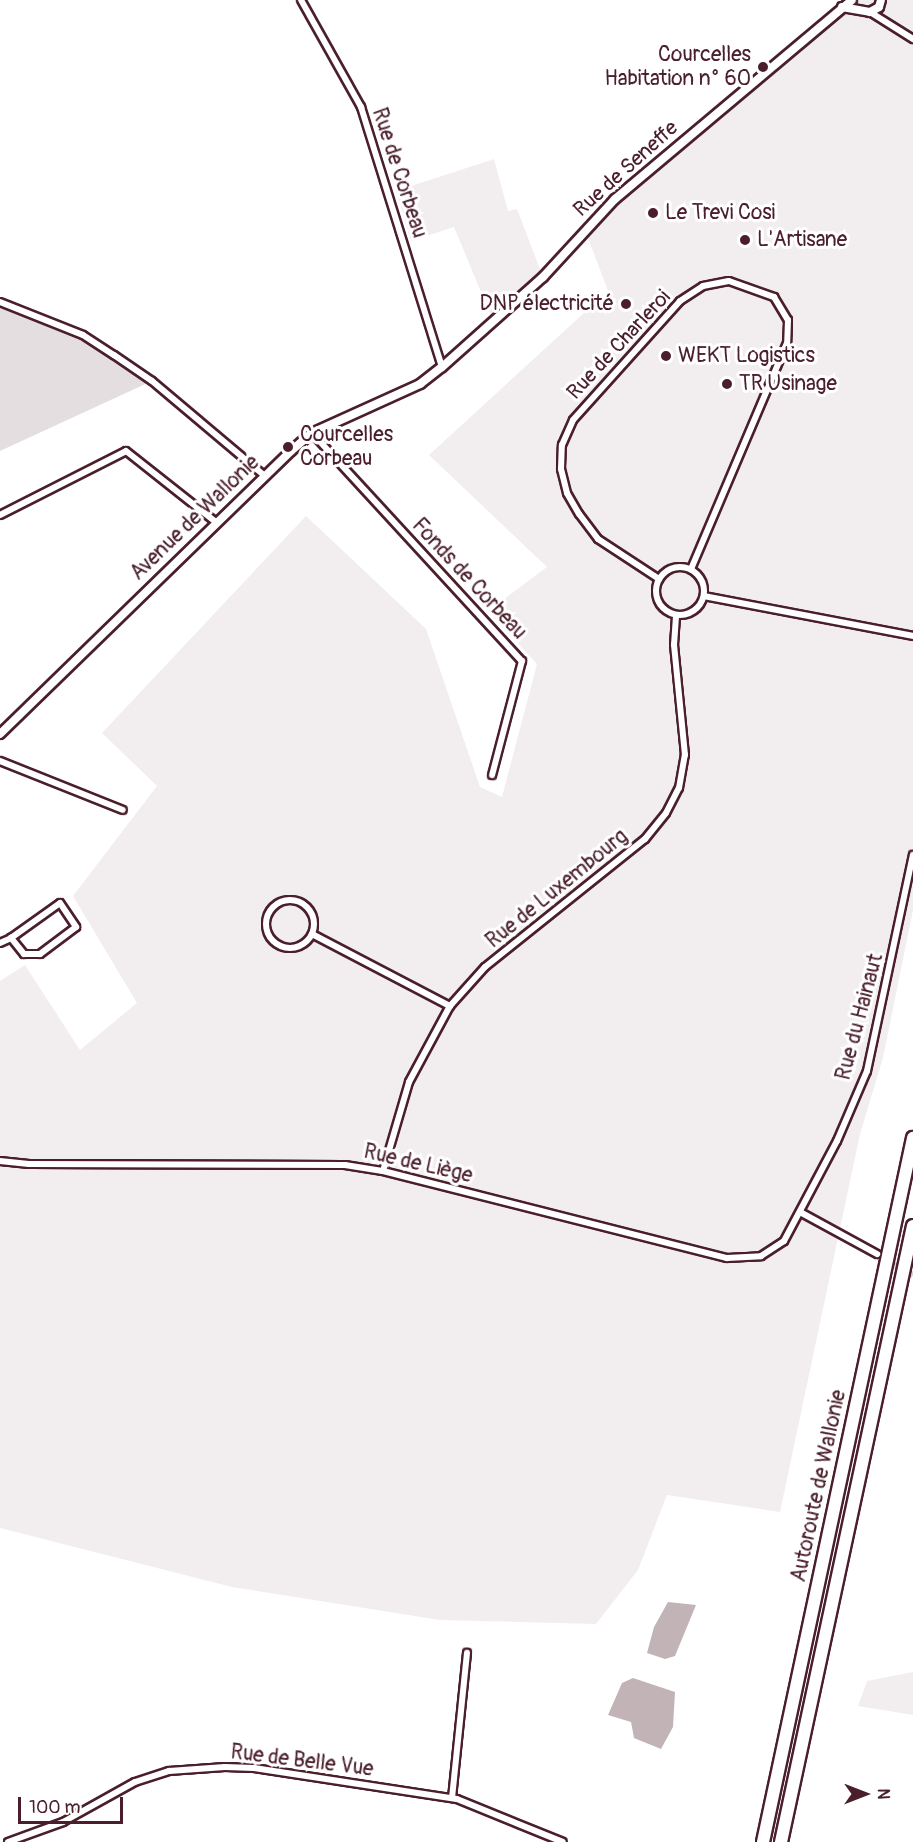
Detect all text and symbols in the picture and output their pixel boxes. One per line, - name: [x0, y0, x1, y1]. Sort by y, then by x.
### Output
- place label: Courcelles Habitation n° 60: [604, 42, 751, 92]
- marker: Courcelles Habitation n° 60: [756, 60, 770, 74]
- street label: Rue de Corbeau: [366, 105, 432, 241]
- street label: Rue de Seneffe: [569, 116, 683, 222]
- place label: Le Trevi Cosi: [665, 200, 775, 226]
- marker: Le Trevi Cosi: [646, 206, 660, 220]
- place label: L'Artisane: [757, 227, 847, 253]
- marker: L'Artisane: [738, 233, 752, 247]
- street label: Rue de Charleroi: [562, 285, 676, 405]
- place label: DNP électricité: [480, 291, 614, 317]
- marker: DNP électricité: [619, 297, 633, 311]
- place label: WEKT Logistics: [678, 343, 815, 369]
- marker: WEKT Logistics: [659, 349, 673, 363]
- place label: TR Usinage: [739, 371, 837, 397]
- marker: TR Usinage: [720, 377, 734, 391]
- place label: Courcelles Corbeau: [300, 422, 393, 472]
- marker: Courcelles Corbeau: [281, 440, 295, 454]
- street label: Avenue de Wallonie: [125, 450, 265, 586]
- street label: Fonds de Corbeau: [406, 513, 532, 645]
- street label: Rue de Luxembourg: [481, 824, 633, 954]
- street label: Rue du Hainaut: [831, 951, 889, 1083]
- street label: Rue de Liège: [361, 1139, 475, 1189]
- street label: Autoroute de Wallonie: [786, 1388, 852, 1584]
- street label: Rue de Belle Vue: [229, 1740, 375, 1782]
- north arrow: [835, 1764, 895, 1824]
- scale bar: [21, 1785, 126, 1823]
- text: N: [873, 1789, 893, 1799]
- text: 100 m: [29, 1796, 81, 1819]

